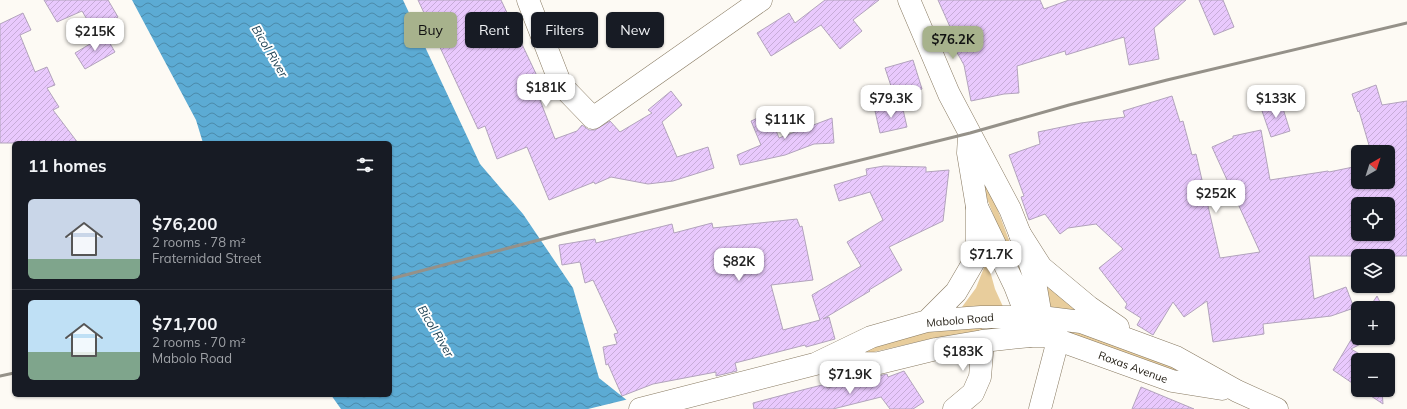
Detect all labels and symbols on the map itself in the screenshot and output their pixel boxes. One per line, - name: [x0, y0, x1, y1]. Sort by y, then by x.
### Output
- pin: $215K: [67, 18, 123, 52]
- water label: Bicol River: [249, 22, 292, 80]
- pin: $76.2K: [920, 26, 986, 60]
- pin: $181K: [518, 74, 574, 108]
- pin: $79.3K: [858, 85, 924, 119]
- pin: $133K: [1248, 85, 1304, 119]
- pin: $111K: [757, 106, 813, 140]
- north arrow: [1351, 145, 1395, 189]
- pin: $252K: [1188, 180, 1244, 214]
- pin: $71.7K: [958, 241, 1024, 275]
- pin: $82K: [715, 248, 763, 282]
- water label: Bicol River: [415, 302, 458, 360]
- street label: Mabolo Road: [926, 310, 994, 330]
- pin: $183K: [935, 338, 991, 372]
- street label: Roxas Avenue: [1096, 348, 1170, 386]
- pin: $71.9K: [817, 361, 883, 395]

